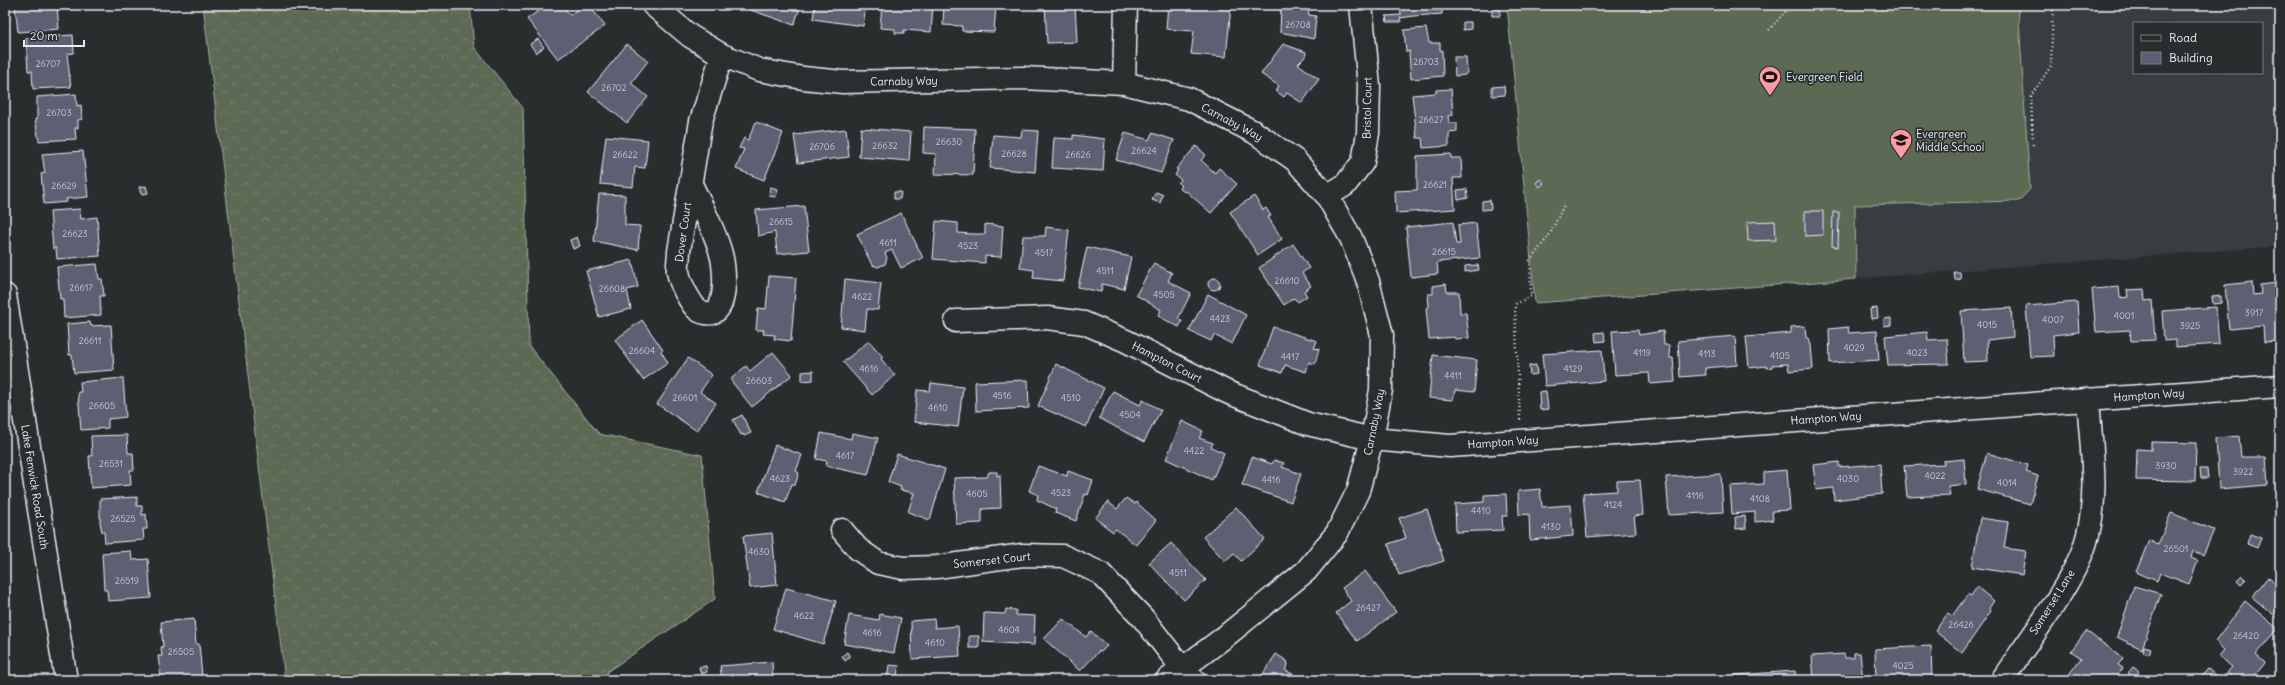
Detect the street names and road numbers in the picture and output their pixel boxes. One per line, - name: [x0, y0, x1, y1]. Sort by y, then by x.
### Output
- street label: Carnaby Way: [870, 73, 938, 89]
- street label: Bristol Court: [1359, 77, 1375, 139]
- street label: Carnaby Way: [1199, 100, 1265, 144]
- street label: Dover Court: [672, 201, 694, 263]
- street label: Hampton Court: [1130, 338, 1205, 386]
- street label: Hampton Way: [2113, 386, 2185, 404]
- street label: Carnaby Way: [1361, 387, 1387, 457]
- street label: Hampton Way: [1790, 409, 1862, 427]
- street label: Lake Fenwick Road South: [18, 424, 52, 550]
- street label: Hampton Way: [1467, 433, 1539, 451]
- street label: Somerset Court: [953, 549, 1032, 571]
- street label: Somerset Lane: [2026, 567, 2078, 637]

